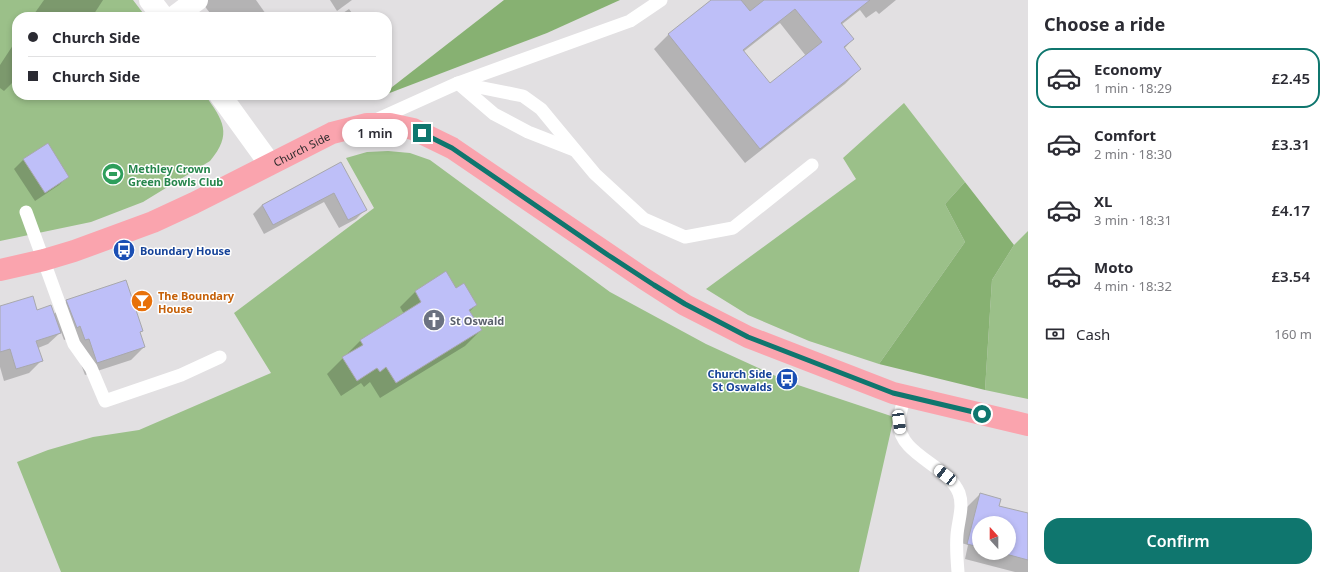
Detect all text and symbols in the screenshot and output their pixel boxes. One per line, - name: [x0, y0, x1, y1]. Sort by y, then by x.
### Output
- text: Choose a ride: [1044, 12, 1165, 36]
- text: Church Side: [52, 27, 140, 47]
- text: Economy: [1094, 59, 1162, 79]
- icon: car: [1046, 60, 1082, 96]
- text: Church Side: [52, 66, 140, 86]
- text: £2.45: [1272, 68, 1310, 88]
- text: 1 min · 18:29: [1094, 79, 1172, 97]
- callout: 1 min: [342, 119, 408, 147]
- text: 1 min: [357, 124, 393, 142]
- route end: [413, 124, 431, 142]
- text: Comfort: [1094, 125, 1156, 145]
- icon: car: [1046, 126, 1082, 162]
- street label: Church Side: [270, 128, 332, 169]
- text: £3.31: [1272, 134, 1310, 154]
- text: 2 min · 18:30: [1094, 145, 1172, 163]
- sports icon: Methley Crown Green Bowls Club: [100, 161, 126, 187]
- place label: Methley Crown Green Bowls Club: [128, 161, 223, 189]
- text: XL: [1094, 191, 1112, 211]
- icon: car: [1046, 192, 1082, 228]
- text: £4.17: [1272, 200, 1310, 220]
- text: 3 min · 18:31: [1094, 211, 1172, 229]
- bus stop icon: Boundary House: [111, 237, 137, 263]
- place label: Boundary House: [140, 243, 231, 258]
- text: Moto: [1094, 257, 1133, 277]
- icon: car: [1046, 258, 1082, 294]
- text: £3.54: [1272, 266, 1310, 286]
- text: 4 min · 18:32: [1094, 277, 1172, 295]
- bar icon: The Boundary House: [129, 288, 155, 314]
- place label: The Boundary House: [158, 288, 235, 316]
- church icon: St Oswald: [421, 307, 447, 333]
- place label: St Oswald: [450, 313, 504, 328]
- icon: cash: [1044, 323, 1066, 345]
- text: Cash: [1076, 324, 1110, 344]
- text: 160 m: [1274, 325, 1312, 343]
- place label: Church Side St Oswalds: [707, 366, 772, 394]
- bus stop icon: Church Side St Oswalds: [774, 366, 800, 392]
- route start: [973, 405, 991, 423]
- car: [891, 409, 907, 435]
- car: [932, 463, 958, 487]
- north arrow: [972, 516, 1016, 560]
- map controls: [972, 516, 1016, 560]
- button: Confirm: [1044, 518, 1312, 564]

